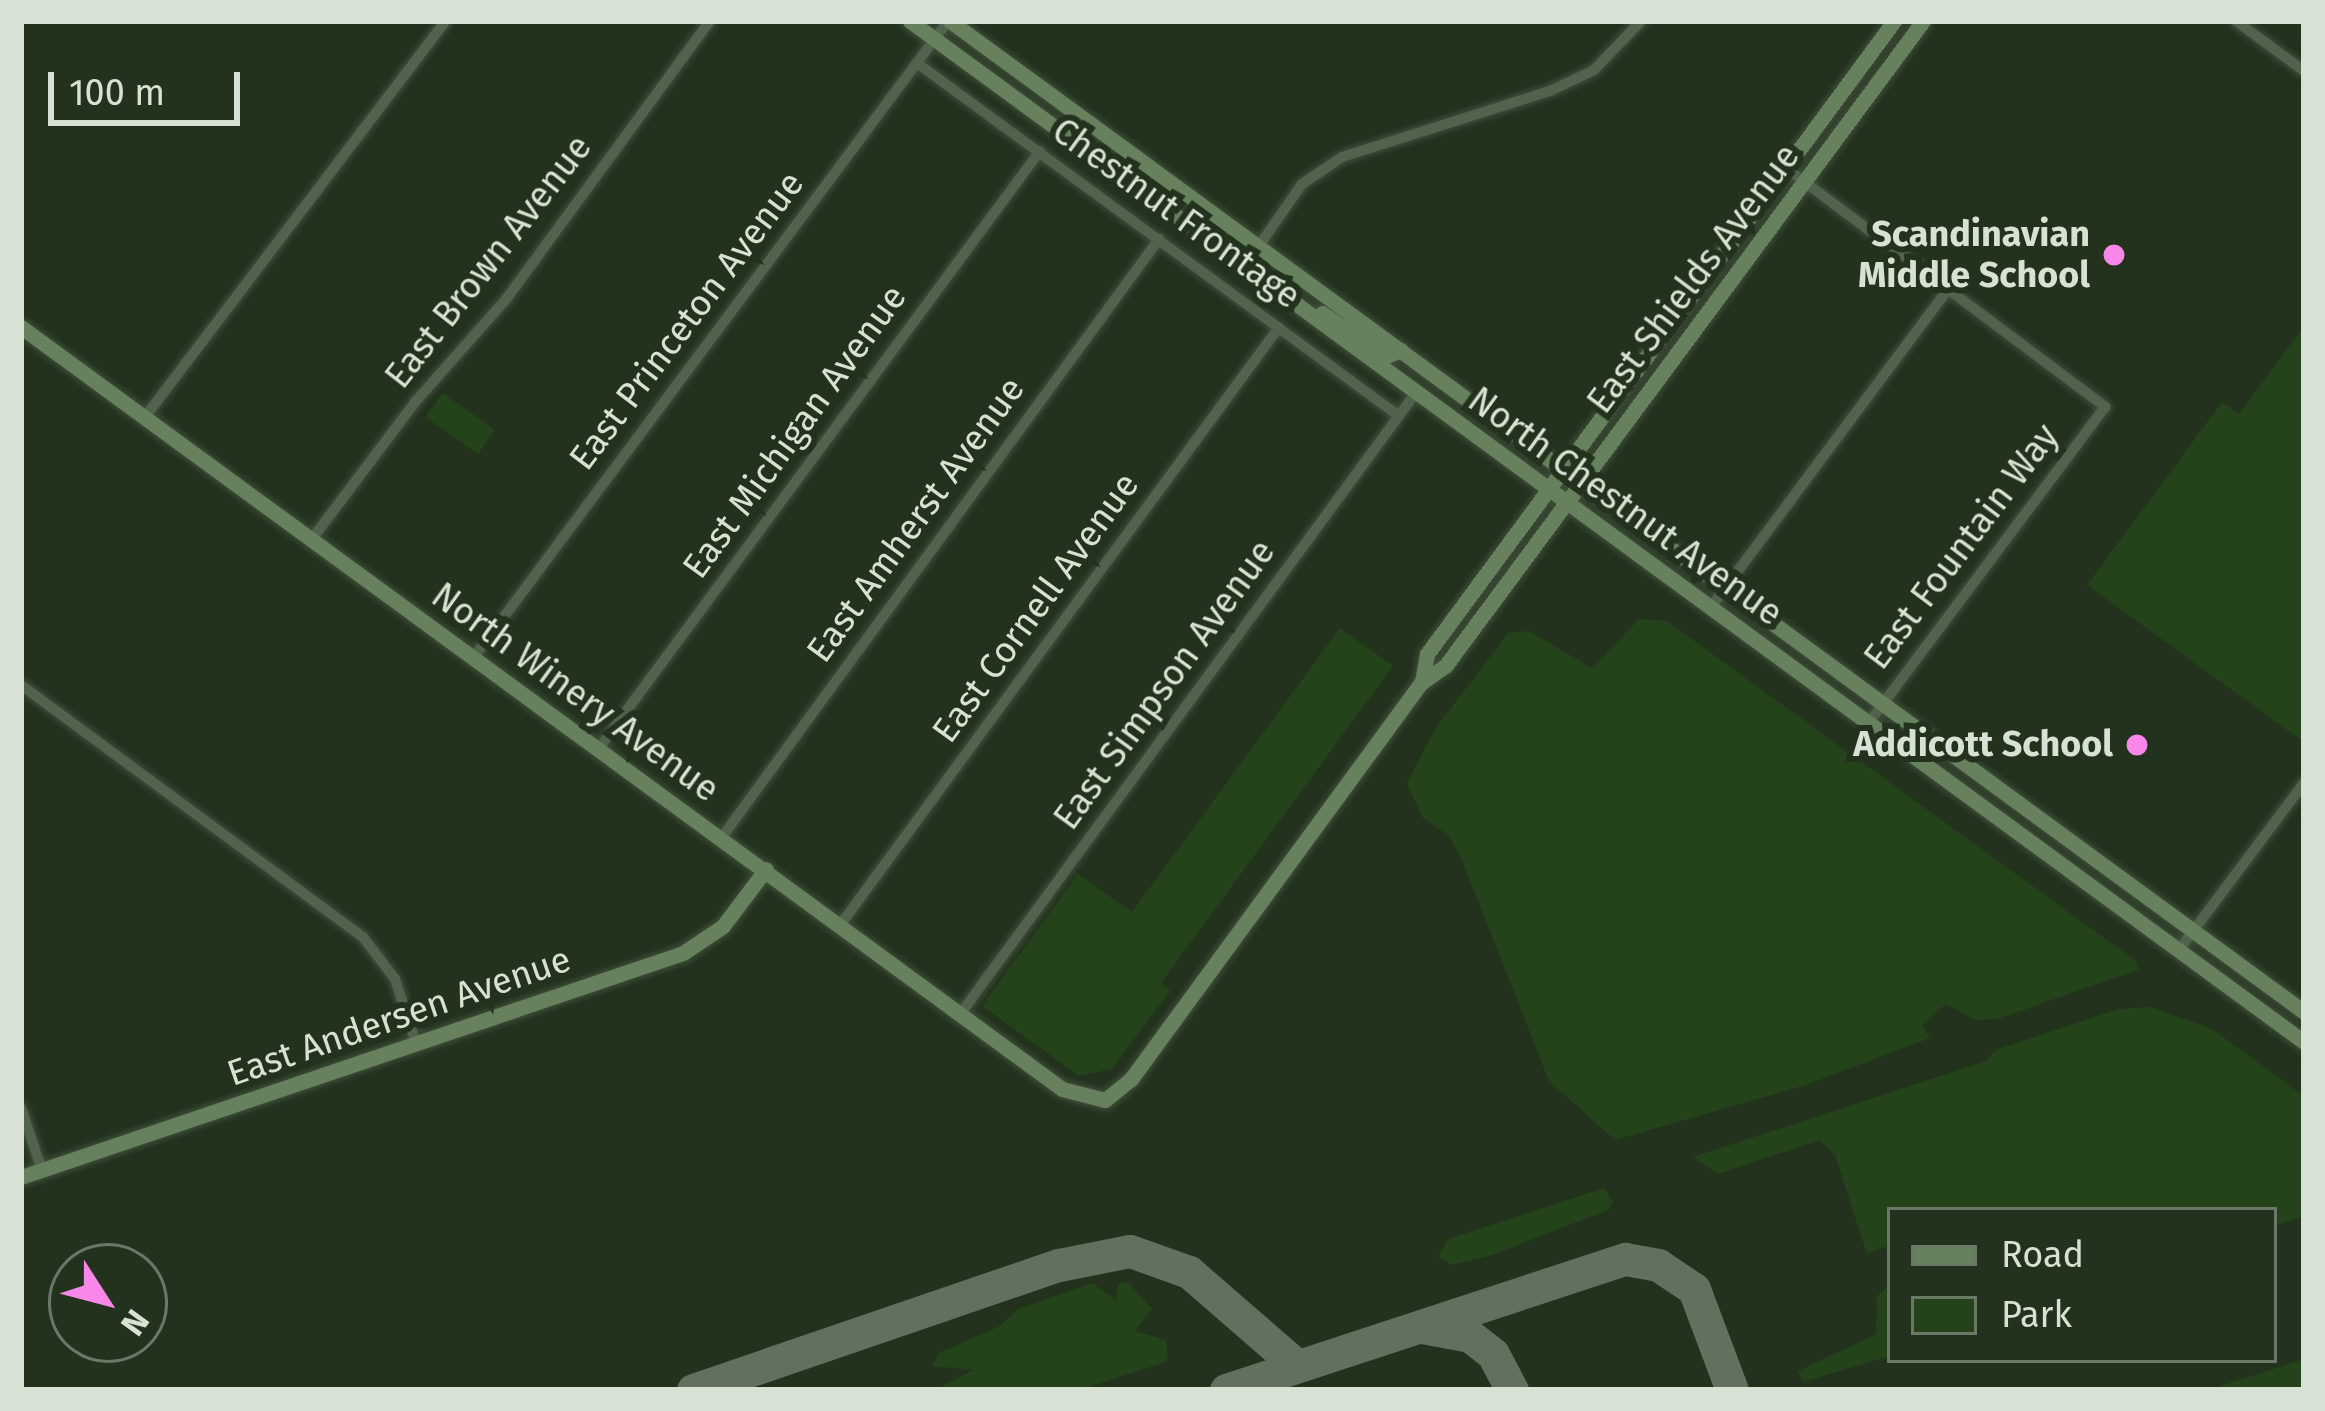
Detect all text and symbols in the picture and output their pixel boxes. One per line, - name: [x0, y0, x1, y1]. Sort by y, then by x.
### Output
- scale bar: [54, 48, 246, 122]
- text: 100 m: [69, 71, 165, 115]
- street label: Chestnut Frontage: [1044, 110, 1308, 318]
- street label: East Brown Avenue: [377, 127, 601, 397]
- street label: East Shields Avenue: [1579, 136, 1809, 422]
- street label: East Princeton Avenue: [561, 163, 813, 479]
- place label: Scandinavian Middle School: [1858, 212, 2090, 297]
- marker: Scandinavian Middle School: [2101, 242, 2127, 268]
- street label: East Michigan Avenue: [674, 277, 916, 587]
- street label: East Amherst Avenue: [798, 369, 1034, 671]
- street label: North Chestnut Avenue: [1460, 379, 1790, 635]
- street label: East Fountain Way: [1856, 416, 2068, 678]
- street label: East Cornell Avenue: [924, 465, 1148, 751]
- street label: East Simpson Avenue: [1045, 532, 1285, 838]
- street label: North Winery Avenue: [423, 574, 727, 812]
- place label: Addicott School: [1853, 723, 2113, 767]
- marker: Addicott School: [2124, 732, 2150, 758]
- street label: East Andersen Avenue: [222, 938, 576, 1096]
- legend: [1887, 1207, 2277, 1363]
- text: Road: [2001, 1233, 2084, 1277]
- north arrow: [48, 1243, 168, 1363]
- text: Park: [2001, 1293, 2072, 1337]
- text: N: [112, 1302, 157, 1343]

